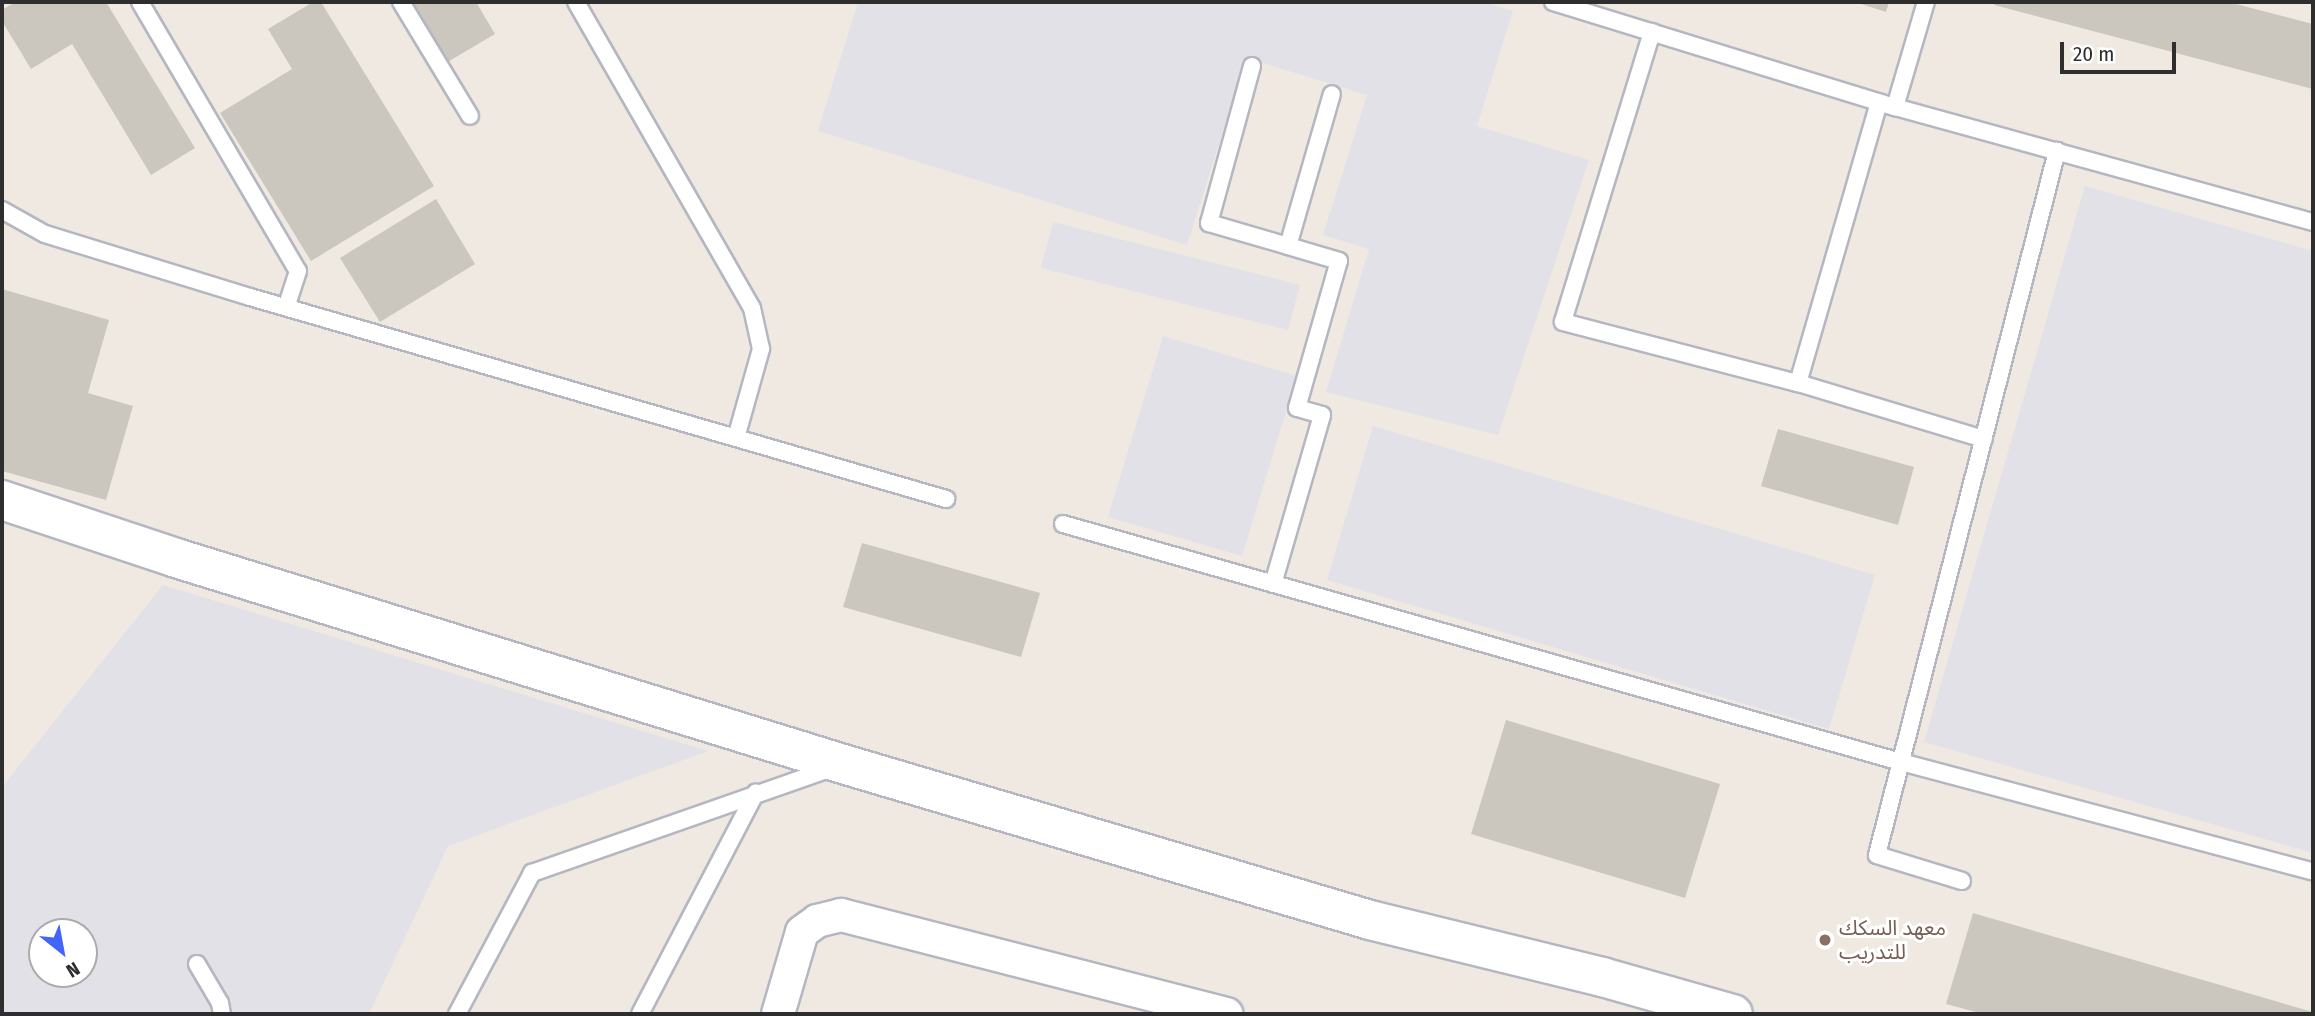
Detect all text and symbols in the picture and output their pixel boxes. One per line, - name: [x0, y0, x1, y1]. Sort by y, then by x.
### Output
- scale bar: [2063, 28, 2178, 72]
- text: 20 m: [2073, 41, 2114, 67]
- place label: معهد السكك للتدريب: [1839, 915, 1946, 965]
- north arrow: [28, 918, 98, 988]
- marker: معهد السكك للتدريب: [1817, 932, 1833, 948]
- text: N: [62, 957, 84, 983]

